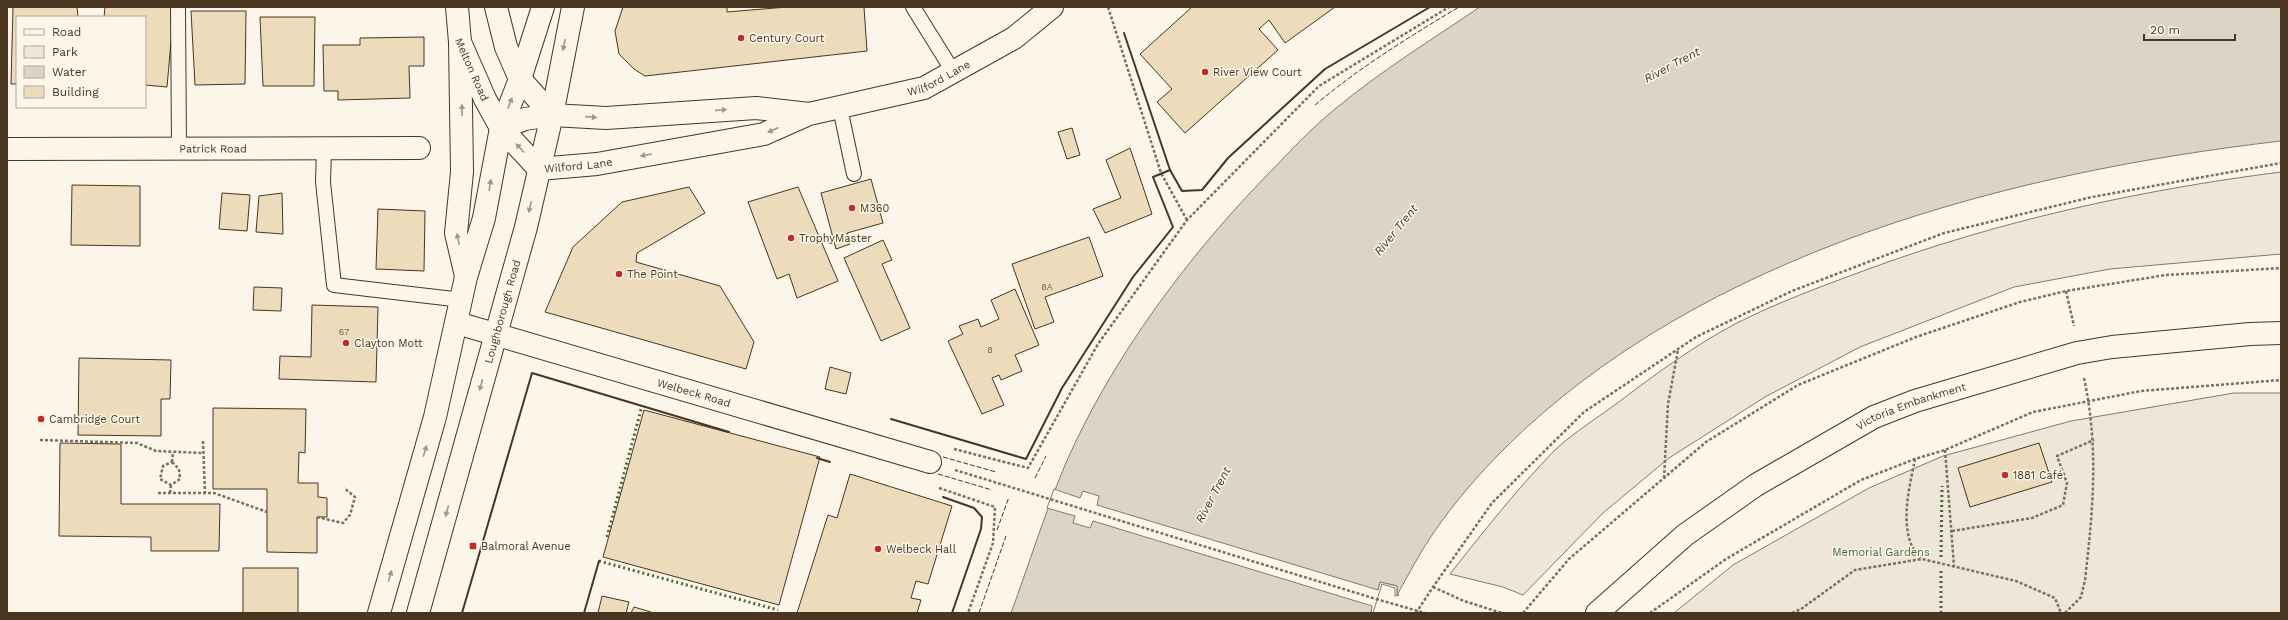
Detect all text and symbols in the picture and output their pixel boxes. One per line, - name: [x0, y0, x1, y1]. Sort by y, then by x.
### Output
- legend: [16, 16, 146, 108]
- scale bar: [2144, 16, 2235, 42]
- text: 20 m: [2150, 23, 2180, 37]
- text: Road: [52, 25, 81, 39]
- place label: Century Court: [749, 32, 825, 45]
- marker: Century Court: [736, 33, 746, 43]
- street label: Melton Road: [452, 36, 492, 103]
- one-way arrow: [561, 39, 567, 51]
- water label: River Trent: [1642, 44, 1703, 86]
- text: Park: [52, 45, 78, 59]
- street label: Wilford Lane: [906, 57, 972, 98]
- text: Water: [52, 65, 87, 79]
- place label: River View Court: [1213, 66, 1302, 79]
- marker: River View Court: [1200, 67, 1210, 77]
- text: Building: [52, 85, 99, 99]
- one-way arrow: [508, 97, 514, 109]
- one-way arrow: [459, 103, 465, 116]
- one-way arrow: [715, 107, 727, 114]
- one-way arrow: [585, 113, 597, 120]
- one-way arrow: [767, 127, 779, 133]
- street label: Patrick Road: [179, 142, 247, 155]
- one-way arrow: [516, 144, 525, 153]
- one-way arrow: [640, 152, 652, 158]
- street label: Wilford Lane: [544, 155, 613, 175]
- one-way arrow: [487, 179, 493, 192]
- one-way arrow: [527, 201, 533, 213]
- place label: M360: [860, 202, 889, 215]
- water label: River Trent: [1371, 202, 1421, 258]
- marker: M360: [847, 203, 857, 213]
- place label: TrophyMaster: [799, 232, 872, 245]
- one-way arrow: [454, 233, 460, 245]
- marker: TrophyMaster: [786, 233, 796, 243]
- street label: Loughborough Road: [482, 258, 523, 365]
- place label: The Point: [627, 268, 678, 281]
- marker: The Point: [614, 269, 624, 279]
- house number: 8A: [1041, 282, 1053, 292]
- house number: 67: [339, 327, 349, 337]
- place label: Clayton Mott: [354, 337, 423, 350]
- marker: Clayton Mott: [341, 338, 351, 348]
- house number: 8: [987, 345, 993, 355]
- street label: Welbeck Road: [656, 376, 732, 410]
- one-way arrow: [478, 379, 484, 391]
- street label: Victoria Embankment: [1854, 380, 1968, 433]
- place label: Cambridge Court: [49, 413, 141, 426]
- marker: Cambridge Court: [36, 414, 46, 424]
- one-way arrow: [422, 444, 428, 456]
- water label: River Trent: [1192, 464, 1234, 525]
- place label: 1881 Café: [2013, 469, 2063, 482]
- marker: 1881 Café: [2000, 470, 2010, 480]
- one-way arrow: [444, 505, 450, 517]
- place label: Balmoral Avenue: [481, 540, 571, 553]
- marker: Balmoral Avenue: [468, 541, 478, 551]
- place label: Welbeck Hall: [886, 543, 957, 556]
- marker: Welbeck Hall: [873, 544, 883, 554]
- park label: Memorial Gardens: [1832, 546, 1930, 559]
- one-way arrow: [387, 569, 393, 581]

